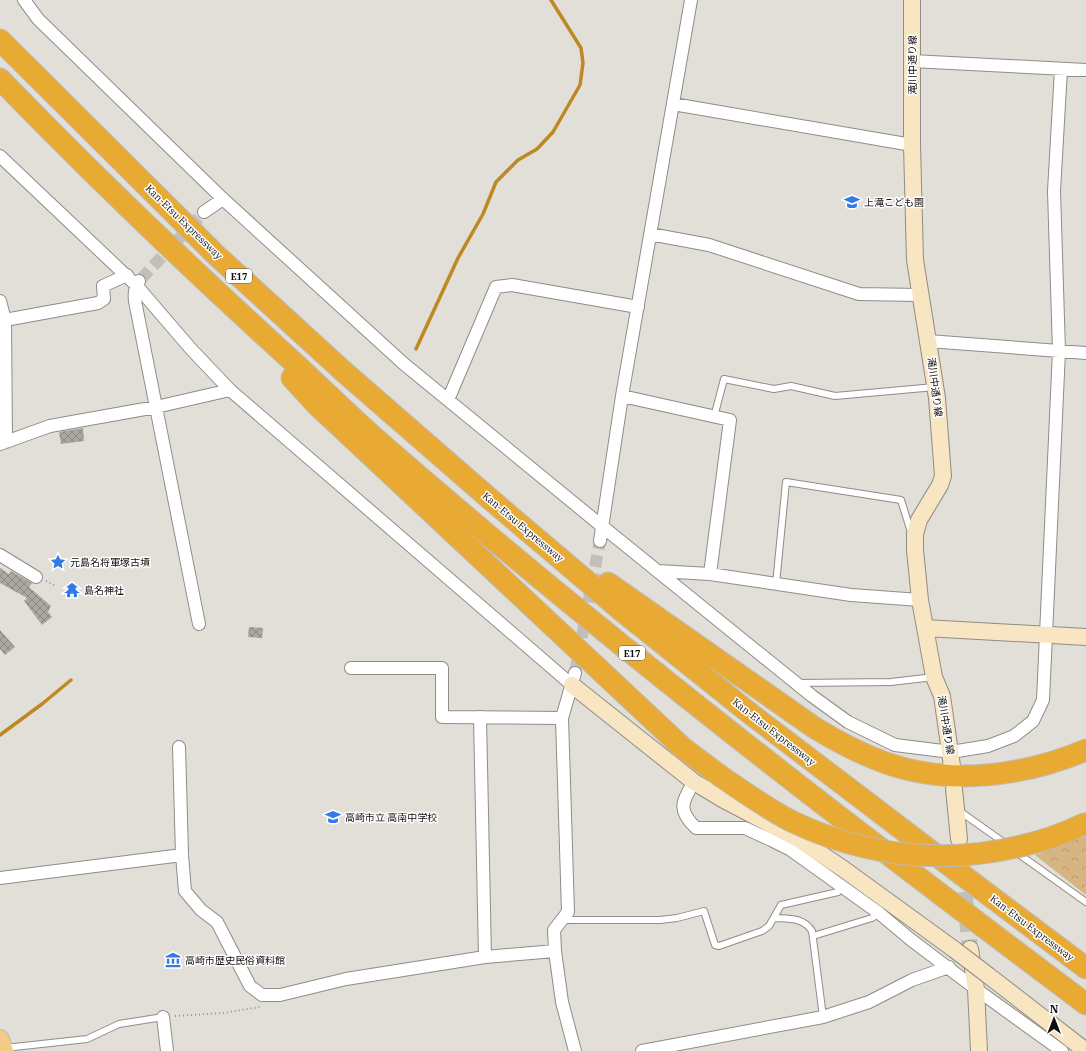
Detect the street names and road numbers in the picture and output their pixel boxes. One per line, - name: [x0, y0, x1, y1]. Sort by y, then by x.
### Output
- street label: 滝川中通り線: [906, 35, 919, 95]
- street label: Kan-Etsu Expressway: [143, 182, 226, 263]
- road number: E17: [226, 269, 252, 283]
- street label: 滝川中通り線: [925, 356, 945, 418]
- street label: Kan-Etsu Expressway: [480, 489, 567, 565]
- road number: E17: [619, 646, 645, 660]
- street label: 滝川中通り線: [935, 694, 957, 756]
- street label: Kan-Etsu Expressway: [730, 695, 819, 769]
- street label: Kan-Etsu Expressway: [987, 892, 1077, 964]

